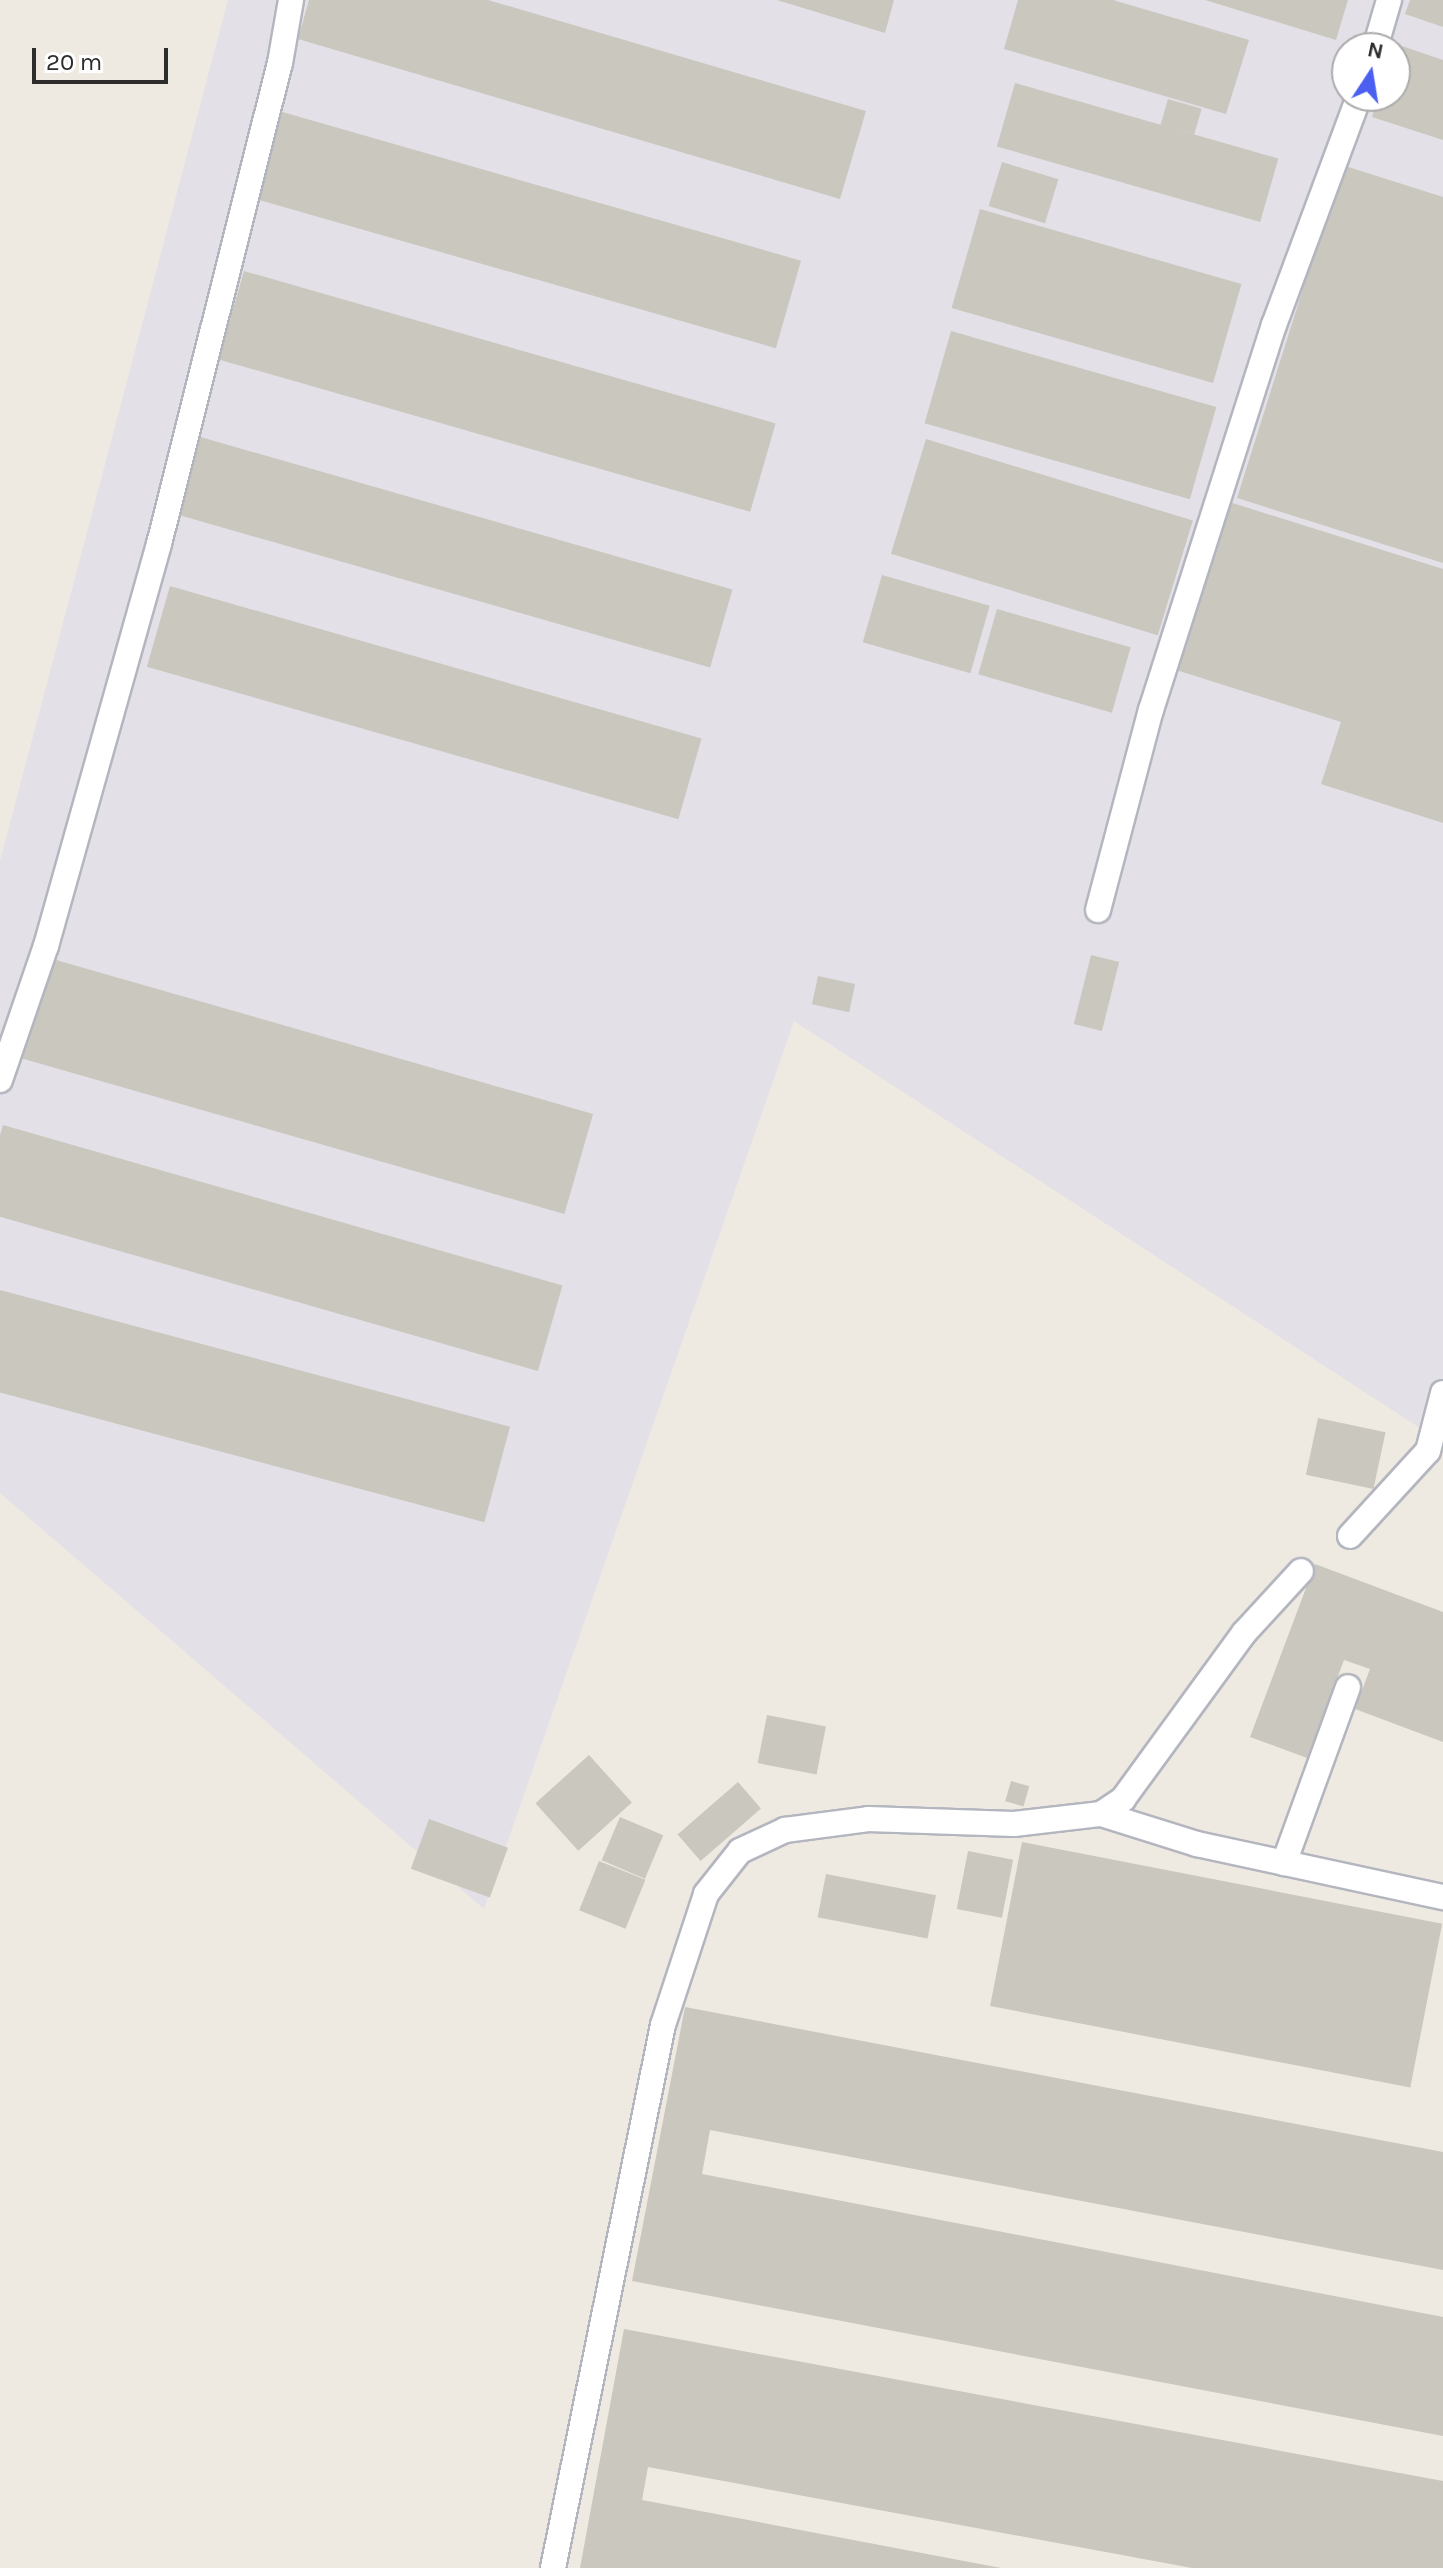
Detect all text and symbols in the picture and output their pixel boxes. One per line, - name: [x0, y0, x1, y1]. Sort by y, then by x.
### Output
- scale bar: [36, 32, 172, 82]
- north arrow: [1331, 32, 1411, 112]
- text: N: [1365, 36, 1386, 65]
- text: 20 m: [46, 48, 102, 76]

